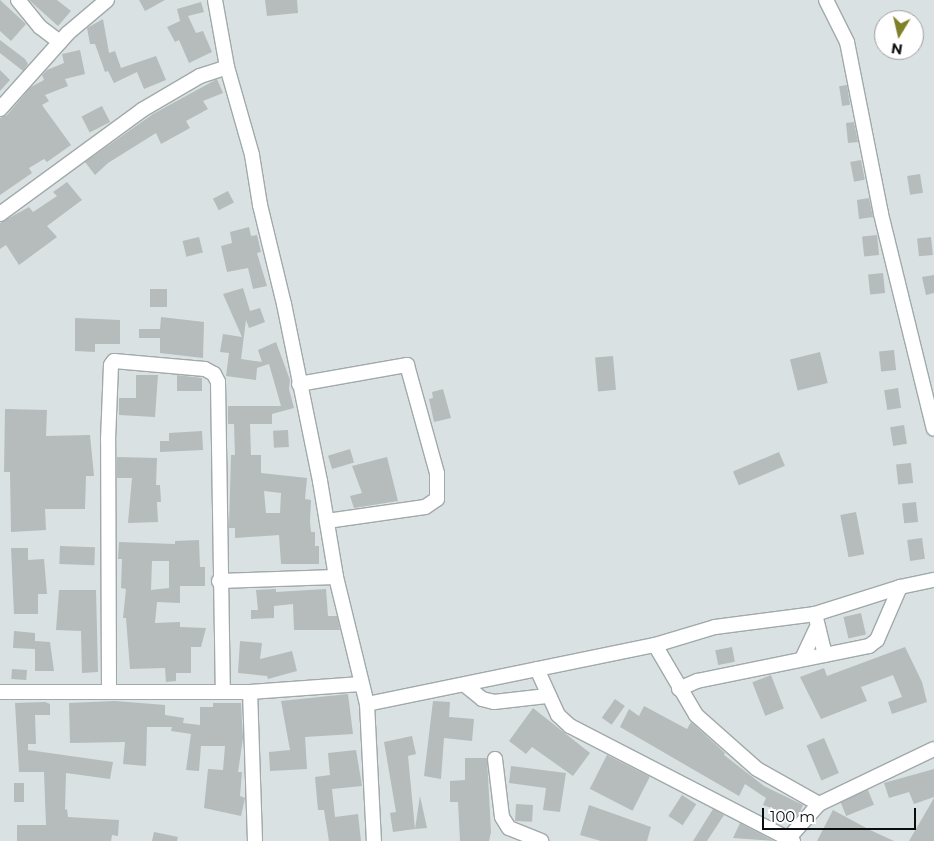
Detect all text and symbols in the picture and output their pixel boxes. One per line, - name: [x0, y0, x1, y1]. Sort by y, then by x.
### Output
- north arrow: [874, 10, 924, 60]
- text: N: [890, 39, 904, 59]
- scale bar: [764, 798, 918, 830]
- text: 100 m: [770, 807, 815, 826]

